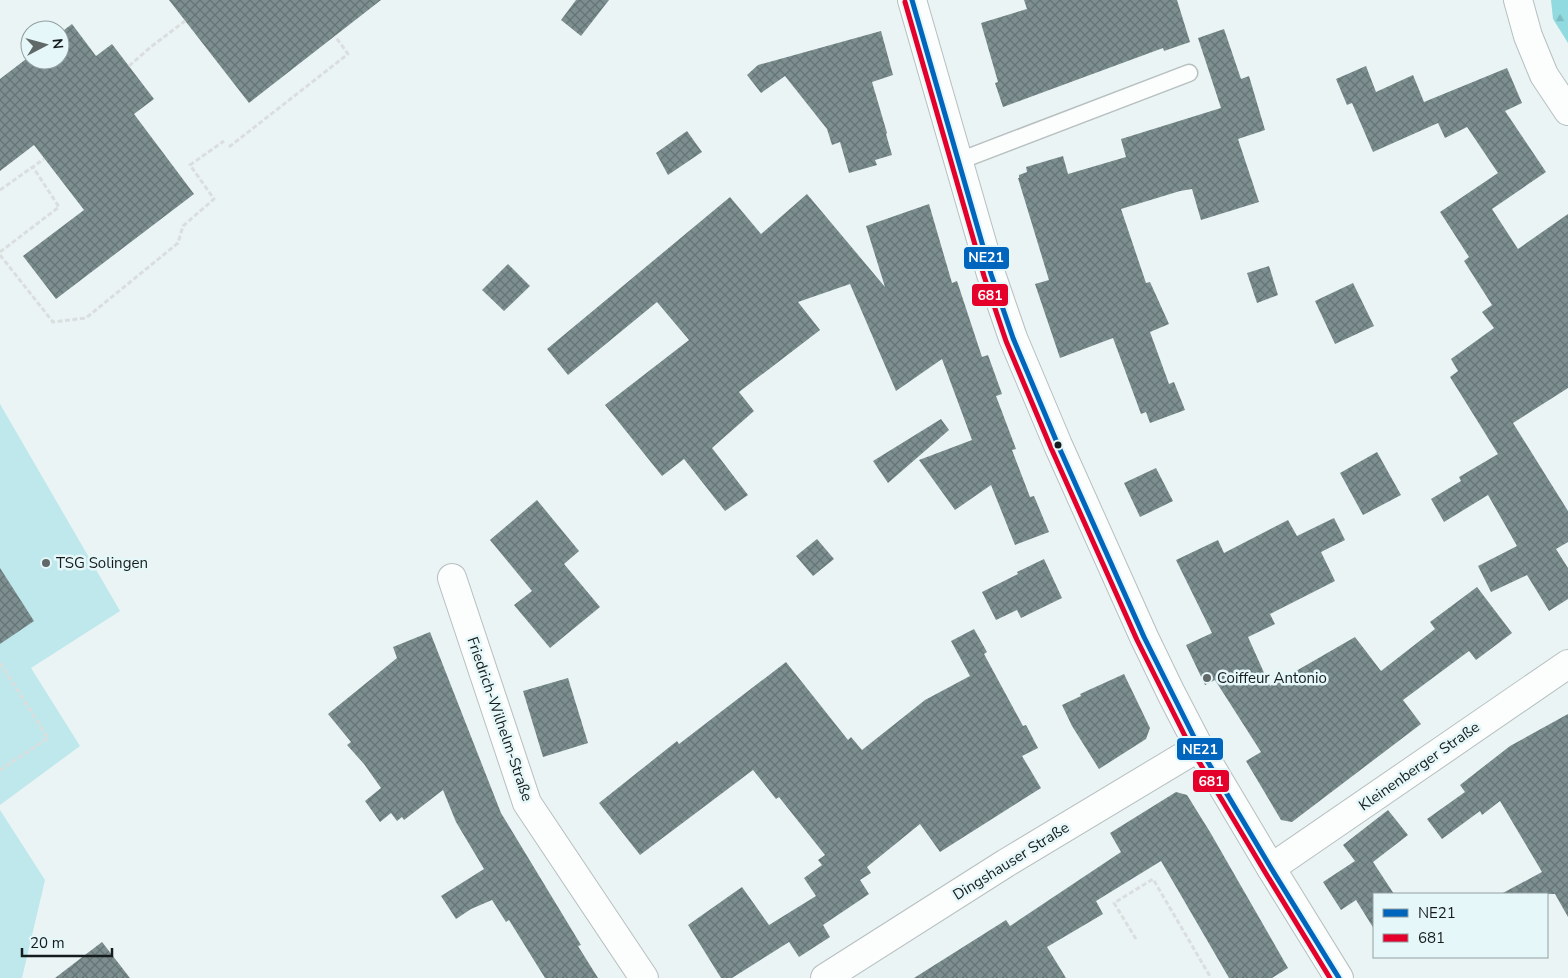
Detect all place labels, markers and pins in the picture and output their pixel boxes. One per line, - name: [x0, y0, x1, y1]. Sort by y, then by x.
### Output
- unlabelled marker: [1053, 440, 1063, 450]
- place label: TSG Solingen: [56, 553, 148, 573]
- marker: TSG Solingen: [40, 557, 52, 569]
- place label: Coiffeur Antonio: [1217, 668, 1327, 688]
- marker: Coiffeur Antonio: [1201, 672, 1213, 684]

